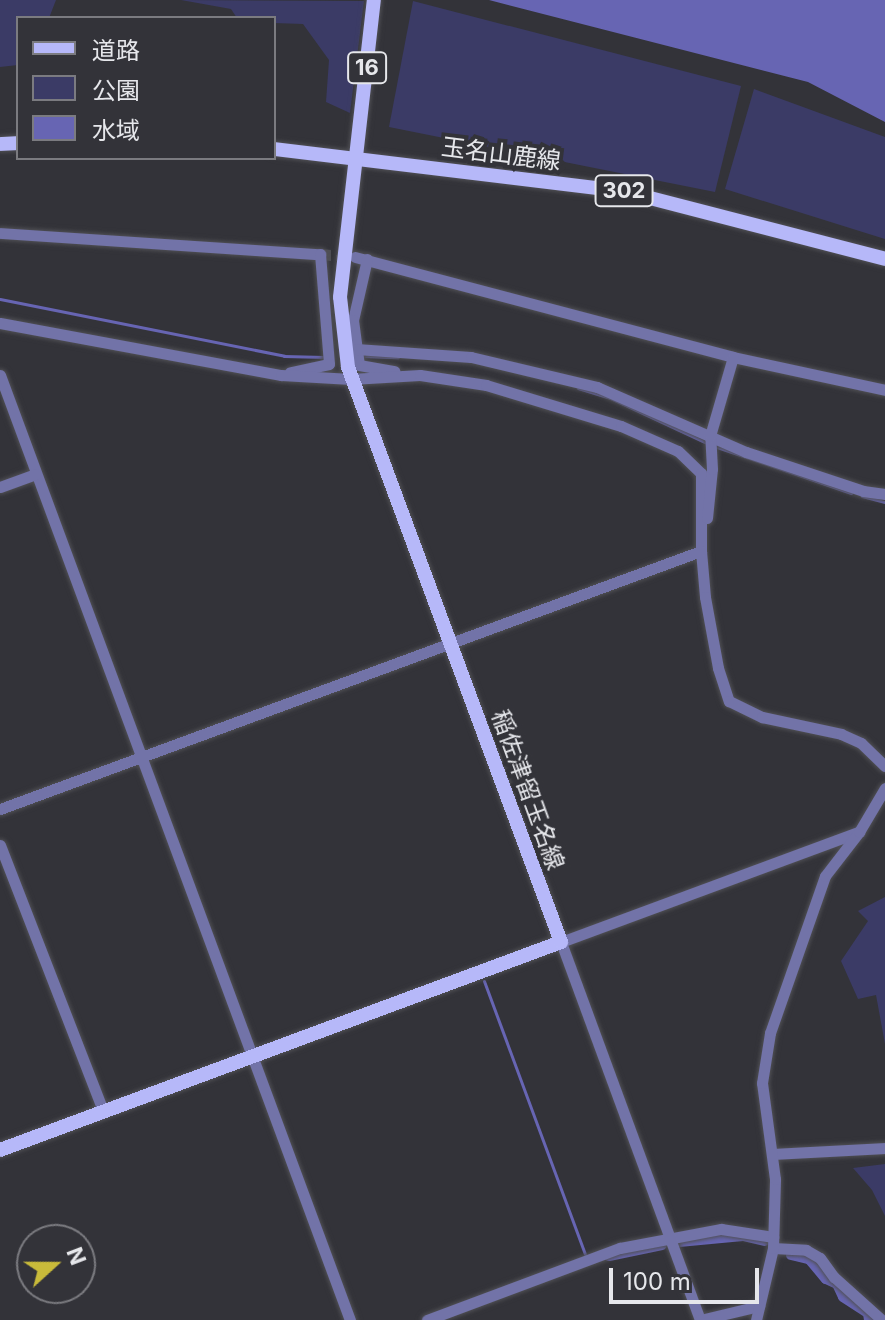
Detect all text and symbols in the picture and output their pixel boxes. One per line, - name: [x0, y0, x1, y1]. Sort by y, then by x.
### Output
- legend: [16, 16, 276, 160]
- text: 道路: [92, 36, 140, 65]
- road number: 16: [347, 50, 387, 86]
- text: 公園: [92, 76, 140, 105]
- text: 水域: [92, 116, 140, 145]
- street label: 玉名山鹿線: [440, 132, 562, 176]
- road number: 302: [594, 173, 654, 209]
- street label: 稲佐津留玉名線: [486, 706, 570, 874]
- north arrow: [16, 1224, 96, 1304]
- text: N: [61, 1244, 92, 1269]
- scale bar: [613, 1252, 763, 1302]
- text: 100 m: [623, 1267, 691, 1296]

